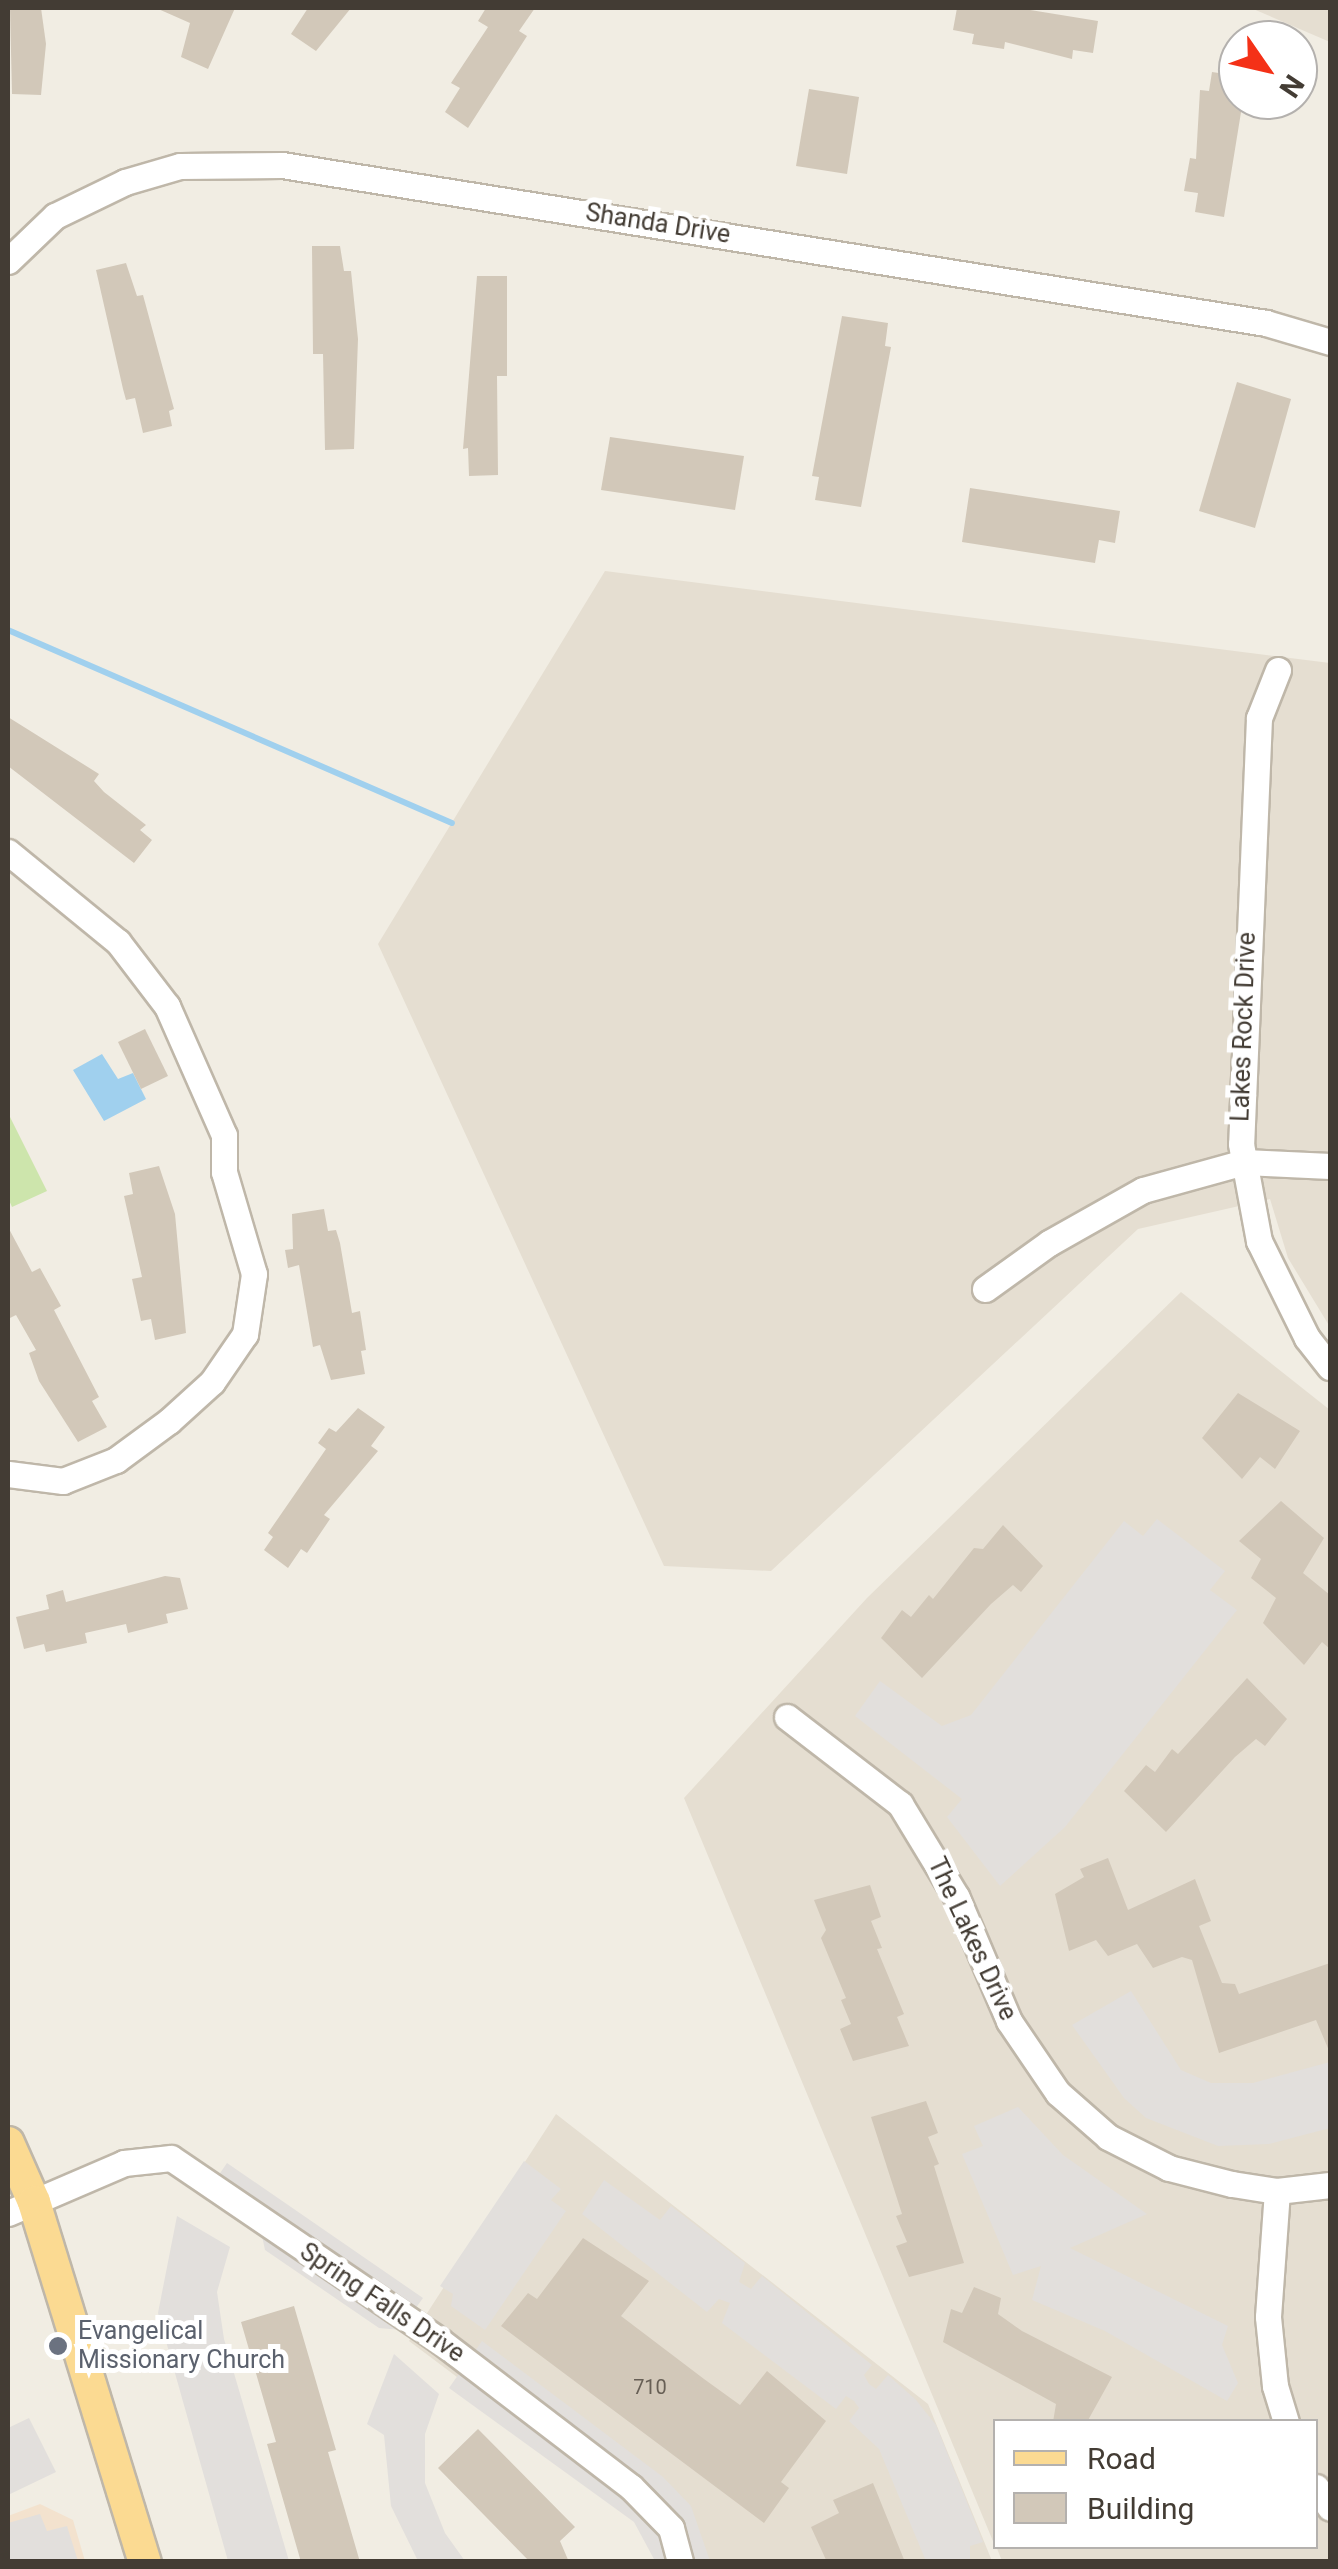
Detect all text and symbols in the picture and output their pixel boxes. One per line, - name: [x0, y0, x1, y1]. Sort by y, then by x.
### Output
- north arrow: [1218, 20, 1318, 120]
- text: N: [1272, 69, 1311, 103]
- street label: Shanda Drive: [584, 198, 732, 250]
- street label: Lakes Rock Drive: [1226, 932, 1262, 1122]
- street label: The Lakes Drive: [921, 1853, 1023, 2025]
- street label: Spring Falls Drive: [294, 2237, 470, 2369]
- place label: Evangelical Missionary Church: [78, 2317, 285, 2376]
- marker: Evangelical Missionary Church: [47, 2335, 69, 2357]
- house number: 710: [633, 2375, 667, 2399]
- legend: [993, 2419, 1318, 2549]
- text: Road: [1087, 2441, 1156, 2476]
- text: Building: [1087, 2491, 1194, 2526]

